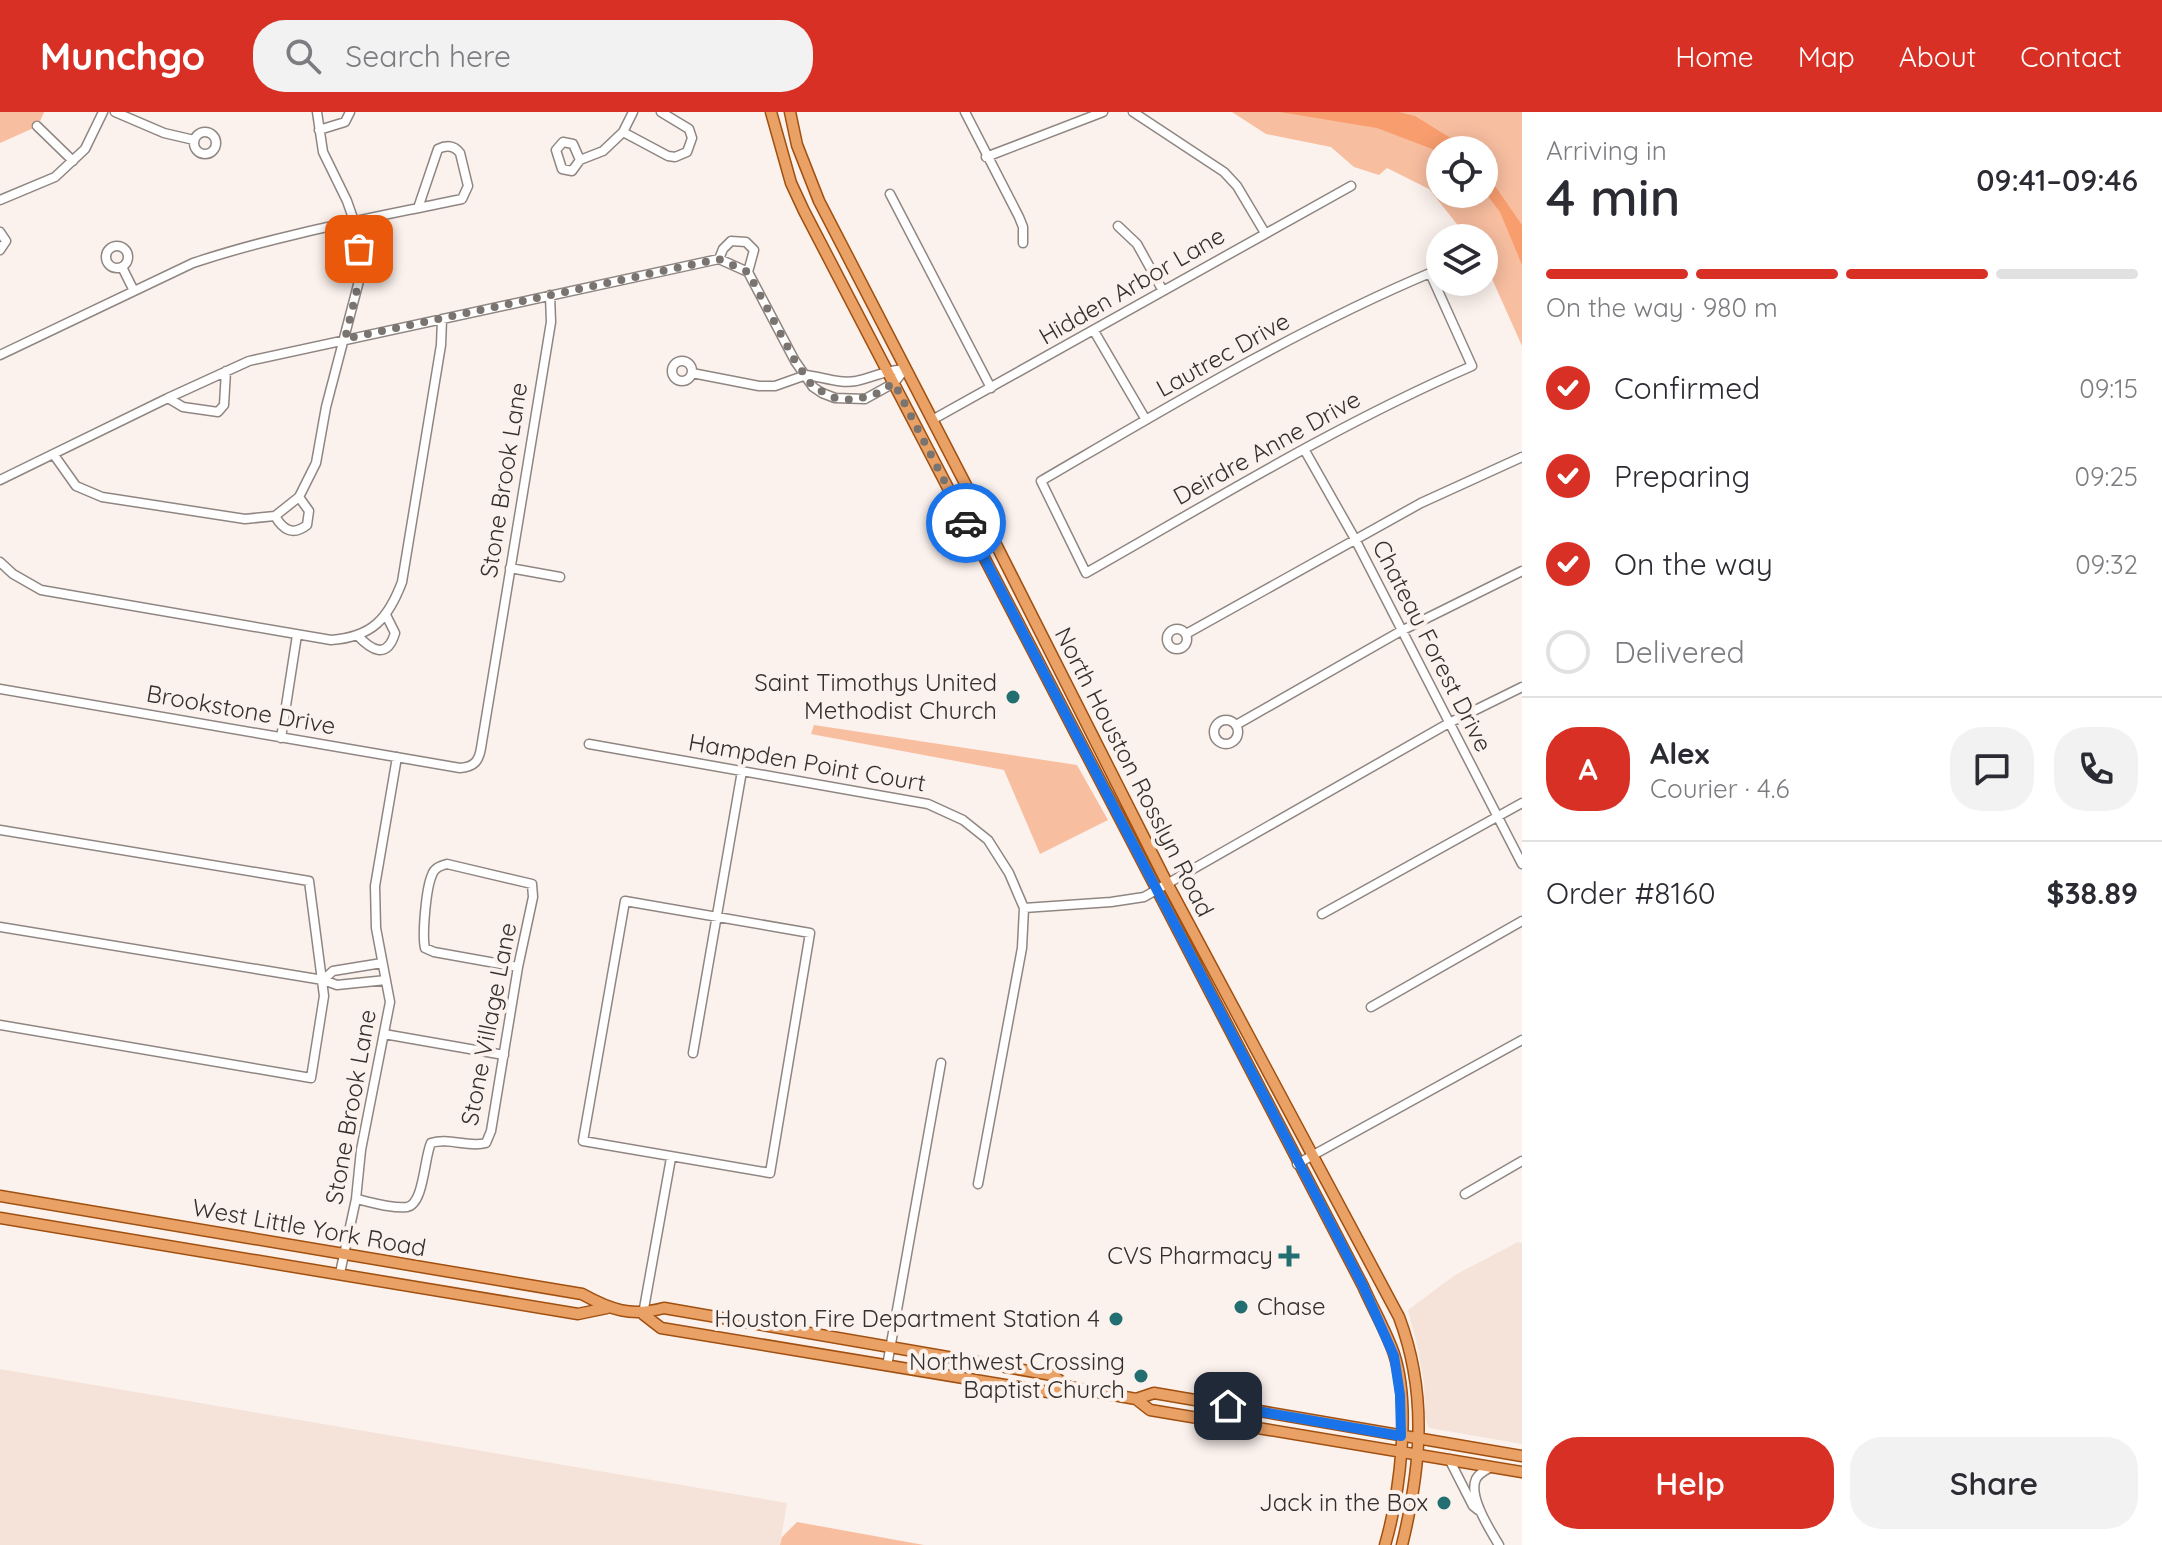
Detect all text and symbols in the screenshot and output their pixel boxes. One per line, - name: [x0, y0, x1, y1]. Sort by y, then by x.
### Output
- search box: [253, 20, 813, 92]
- text: Munchgo: [40, 32, 205, 80]
- icon: search: [281, 34, 325, 78]
- text: Search here: [345, 37, 511, 75]
- text: Home: [1675, 39, 1754, 74]
- text: Map: [1798, 39, 1855, 74]
- text: About: [1899, 39, 1976, 74]
- text: Contact: [2020, 39, 2122, 74]
- text: Arriving in: [1546, 134, 1667, 167]
- map controls: [1426, 136, 1498, 296]
- button: locate: [1426, 136, 1498, 208]
- text: 09:41–09:46: [1976, 161, 2138, 199]
- text: 4 min: [1546, 164, 1680, 229]
- pin: [325, 215, 393, 283]
- street label: Hidden Arbor Lane: [1033, 220, 1230, 351]
- button: layers: [1426, 224, 1498, 296]
- icon: bag: [337, 227, 381, 271]
- text: On the way · 980 m: [1546, 291, 1778, 324]
- street label: Lautrec Drive: [1151, 305, 1294, 403]
- icon: check: [1546, 366, 1590, 410]
- text: Confirmed: [1614, 369, 1760, 407]
- text: 09:15: [2079, 372, 2138, 405]
- street label: Stone Brook Lane: [473, 380, 533, 580]
- street label: Deirdre Anne Drive: [1168, 383, 1365, 511]
- icon: check: [1546, 454, 1590, 498]
- text: Preparing: [1614, 457, 1750, 495]
- text: 09:25: [2075, 460, 2138, 493]
- courier: [926, 483, 1006, 563]
- icon: car: [944, 501, 988, 545]
- street label: Chateau Forest Drive: [1366, 535, 1499, 756]
- icon: check: [1546, 542, 1590, 586]
- text: On the way: [1614, 545, 1773, 583]
- text: 09:32: [2075, 548, 2138, 581]
- street label: North Houston Rosslyn Road: [1049, 622, 1221, 921]
- text: Delivered: [1614, 633, 1745, 671]
- place label: Saint Timothys United Methodist Church: [754, 667, 997, 725]
- street label: Brookstone Drive: [144, 678, 338, 740]
- marker: Saint Timothys United Methodist Church: [1004, 688, 1022, 706]
- street label: Hampden Point Court: [686, 726, 928, 798]
- button: chat: [1950, 727, 2034, 811]
- button: phone: [2054, 727, 2138, 811]
- text: Alex: [1650, 734, 1709, 772]
- text: A: [1578, 750, 1598, 788]
- text: Courier · 4.6: [1650, 772, 1789, 805]
- text: Order #8160: [1546, 874, 1716, 912]
- text: $38.89: [2047, 874, 2138, 912]
- street label: Stone Village Lane: [454, 920, 522, 1128]
- street label: Stone Brook Lane: [318, 1007, 382, 1207]
- street label: West Little York Road: [190, 1192, 428, 1262]
- place label: CVS Pharmacy: [1107, 1240, 1273, 1270]
- marker: CVS Pharmacy: [1280, 1247, 1298, 1265]
- place label: Chase: [1257, 1291, 1326, 1321]
- marker: Chase: [1232, 1298, 1250, 1316]
- place label: Houston Fire Department Station 4: [714, 1303, 1100, 1333]
- marker: Houston Fire Department Station 4: [1107, 1310, 1125, 1328]
- place label: Northwest Crossing Baptist Church: [909, 1346, 1125, 1404]
- marker: Northwest Crossing Baptist Church: [1132, 1367, 1150, 1385]
- pin: [1194, 1372, 1262, 1440]
- icon: home: [1206, 1384, 1250, 1428]
- button: Help: [1546, 1437, 1834, 1529]
- button: Share: [1850, 1437, 2138, 1529]
- place label: Jack in the Box: [1259, 1487, 1428, 1517]
- marker: Jack in the Box: [1435, 1494, 1453, 1512]

